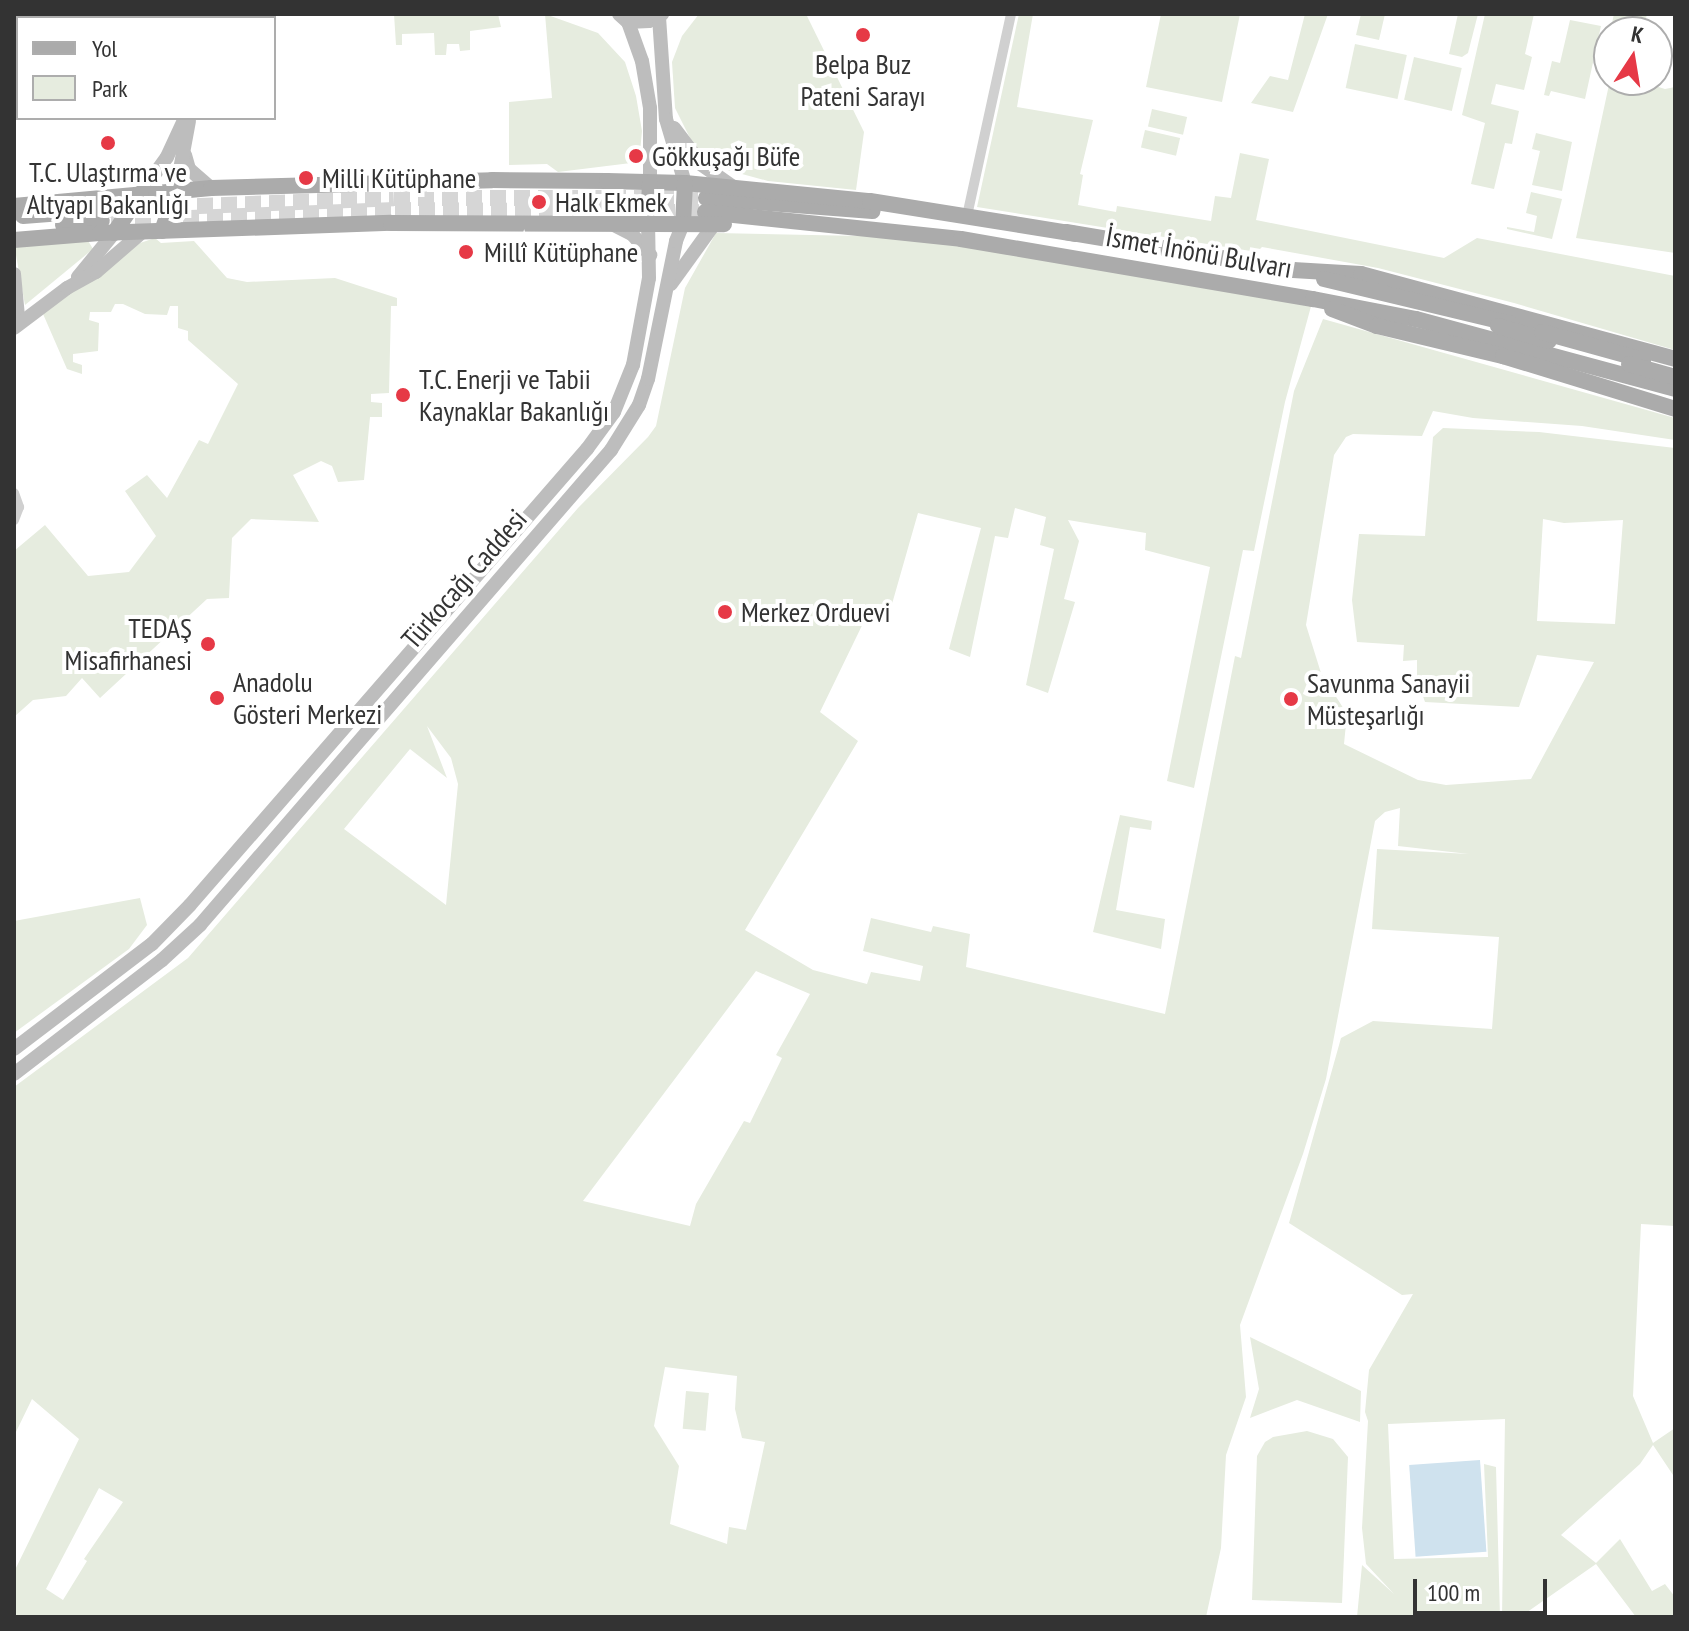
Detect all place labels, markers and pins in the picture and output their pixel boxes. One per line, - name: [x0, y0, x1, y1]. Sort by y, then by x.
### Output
- marker: Belpa Buz Pateni Sarayı: [854, 26, 872, 44]
- place label: Belpa Buz Pateni Sarayı: [800, 47, 926, 113]
- marker: T.C. Ulaştırma ve Altyapı Bakanlığı: [99, 134, 117, 152]
- place label: Gökkuşağı Büfe: [652, 139, 800, 173]
- marker: Gökkuşağı Büfe: [627, 147, 645, 165]
- place label: T.C. Ulaştırma ve Altyapı Bakanlığı: [27, 155, 189, 221]
- place label: Milli Kütüphane: [322, 161, 476, 195]
- marker: Milli Kütüphane: [297, 169, 315, 187]
- place label: Halk Ekmek: [555, 185, 668, 219]
- marker: Halk Ekmek: [530, 193, 548, 211]
- place label: Millî Kütüphane: [484, 235, 638, 269]
- marker: Millî Kütüphane: [455, 241, 477, 263]
- place label: T.C. Enerji ve Tabii Kaynaklar Bakanlığı: [419, 362, 609, 428]
- marker: T.C. Enerji ve Tabii Kaynaklar Bakanlığı: [394, 386, 412, 404]
- place label: Merkez Orduevi: [741, 595, 891, 629]
- marker: Merkez Orduevi: [716, 603, 734, 621]
- place label: TEDAŞ Misafirhanesi: [65, 611, 192, 677]
- marker: TEDAŞ Misafirhanesi: [199, 635, 217, 653]
- place label: Anadolu Gösteri Merkezi: [233, 665, 382, 731]
- place label: Savunma Sanayii Müsteşarlığı: [1307, 666, 1470, 732]
- marker: Anadolu Gösteri Merkezi: [208, 689, 226, 707]
- marker: Savunma Sanayii Müsteşarlığı: [1282, 690, 1300, 708]

